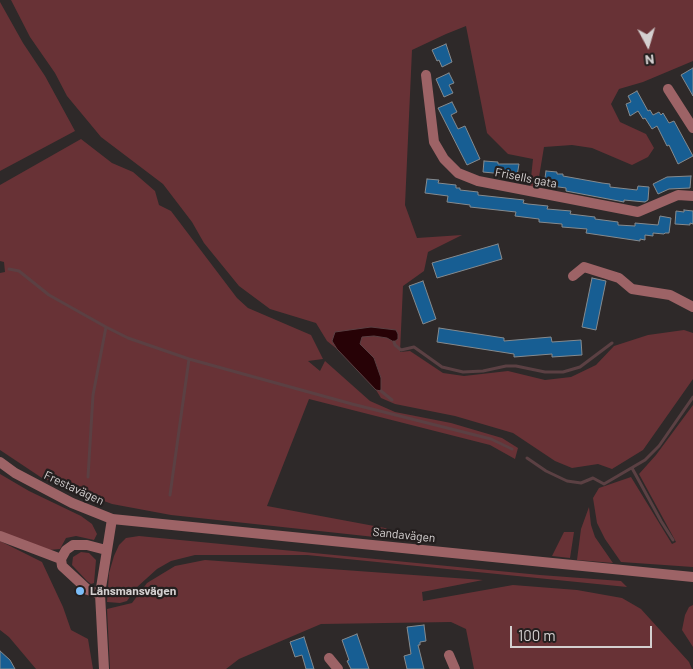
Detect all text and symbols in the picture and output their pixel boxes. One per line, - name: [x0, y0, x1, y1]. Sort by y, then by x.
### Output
- north arrow: [623, 20, 673, 70]
- text: N: [644, 51, 655, 69]
- street label: Frisells gata: [494, 165, 558, 191]
- street label: Frestavägen: [42, 468, 106, 508]
- street label: Sandavägen: [372, 525, 436, 545]
- place label: Länsmansvägen: [90, 584, 176, 598]
- marker: Länsmansvägen: [74, 585, 86, 597]
- scale bar: [513, 616, 656, 648]
- text: 100 m: [518, 626, 556, 644]

